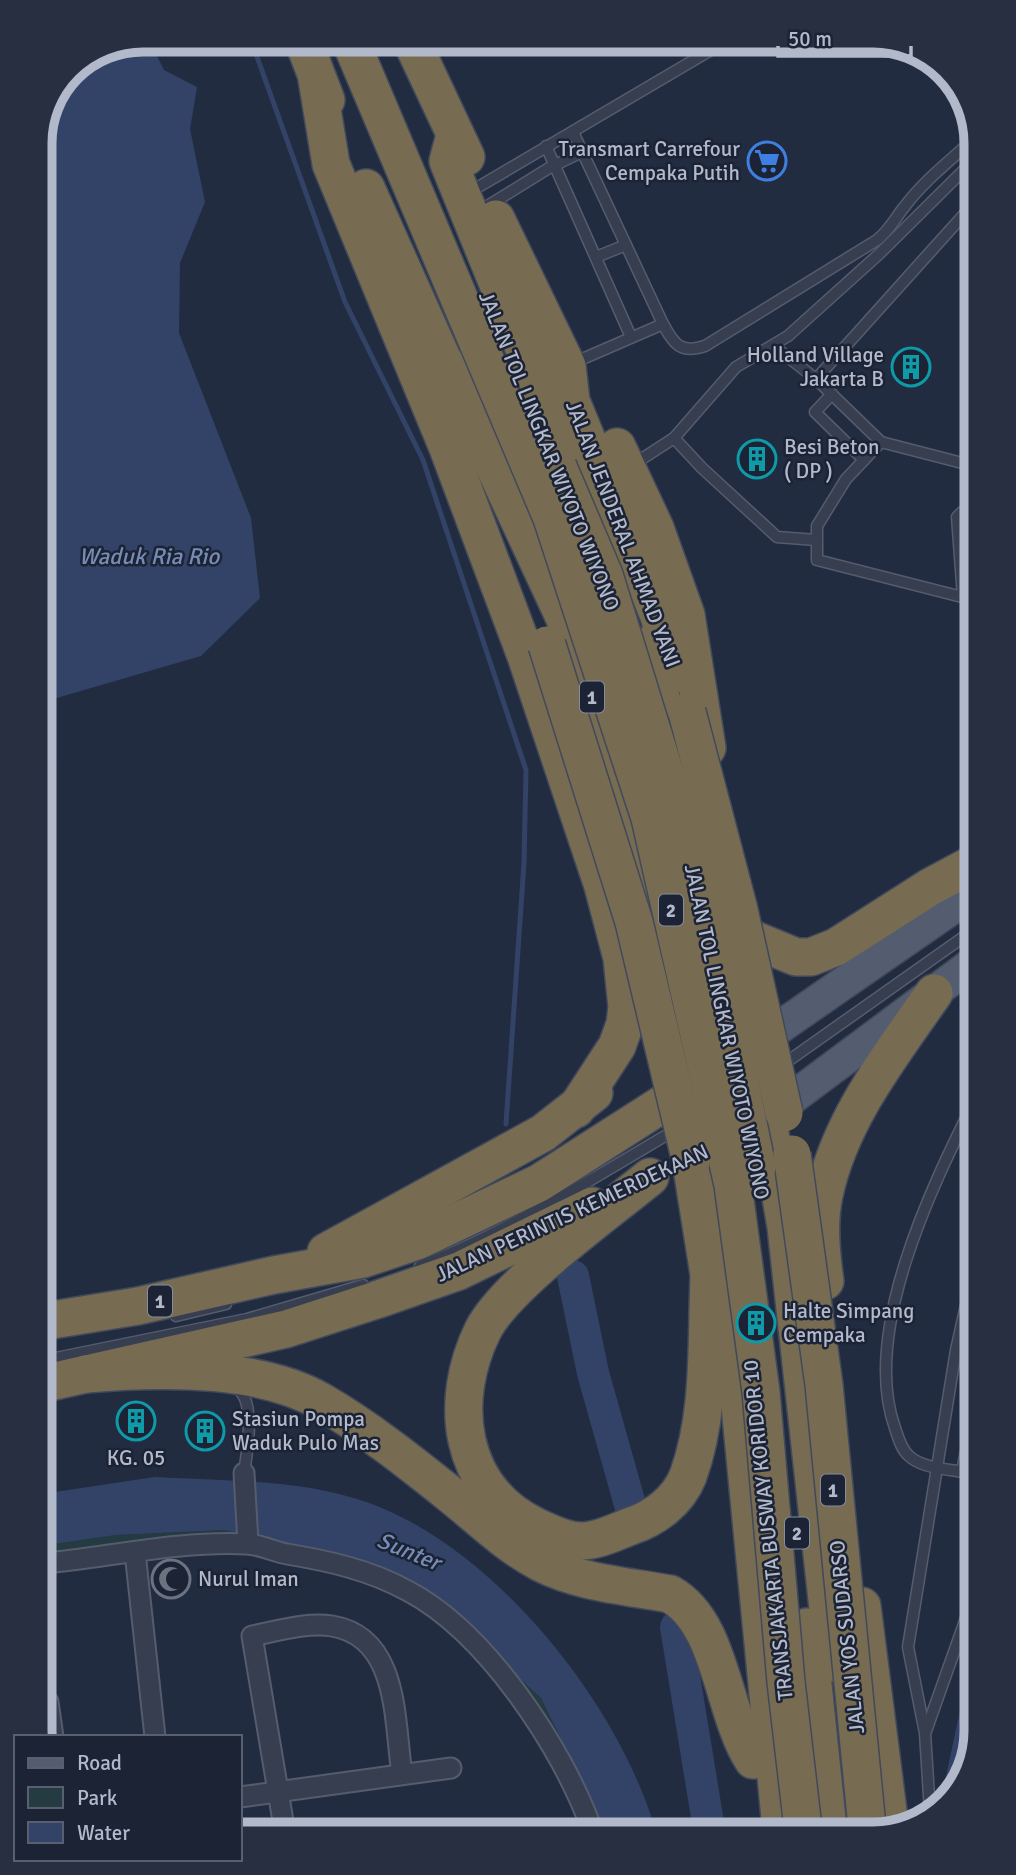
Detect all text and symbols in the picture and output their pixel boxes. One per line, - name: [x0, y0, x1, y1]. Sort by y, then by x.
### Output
- scale bar: [778, 14, 911, 58]
- text: 50 m: [788, 26, 832, 52]
- place label: Transmart Carrefour Cempaka Putih: [559, 136, 740, 186]
- supermarket icon: Transmart Carrefour Cempaka Putih: [746, 140, 788, 182]
- street label: JALAN TOL LINGKAR WIYOTO WIYONO: [473, 287, 625, 615]
- place label: Holland Village Jakarta B: [747, 342, 884, 392]
- building icon: Holland Village Jakarta B: [890, 346, 932, 388]
- street label: JALAN JENDERAL AHMAD YANI: [560, 397, 686, 671]
- place label: Besi Beton ( DP ): [784, 434, 880, 484]
- building icon: Besi Beton ( DP ): [736, 438, 778, 480]
- water label: Waduk Ria Rio: [79, 542, 220, 571]
- road number: 1: [580, 682, 604, 712]
- street label: JALAN TOL LINGKAR WIYOTO WIYONO: [679, 862, 775, 1202]
- road number: 2: [659, 894, 683, 926]
- street label: JALAN PERINTIS KEMERDEKAAN: [432, 1138, 712, 1288]
- road number: 1: [148, 1286, 172, 1316]
- place label: Halte Simpang Cempaka: [783, 1298, 914, 1348]
- building icon: Halte Simpang Cempaka: [735, 1302, 777, 1344]
- street label: TRANSJAKARTA BUSWAY KORIDOR 10: [737, 1358, 799, 1702]
- building icon: KG. 05: [115, 1400, 157, 1442]
- place label: Stasiun Pompa Waduk Pulo Mas: [232, 1406, 379, 1456]
- building icon: Stasiun Pompa Waduk Pulo Mas: [184, 1410, 226, 1452]
- place label: KG. 05: [107, 1445, 165, 1471]
- road number: 1: [821, 1474, 845, 1506]
- road number: 2: [785, 1518, 809, 1548]
- water label: Sunter: [373, 1526, 448, 1579]
- street label: JALAN YOS SUDARSO: [824, 1539, 870, 1735]
- mosque icon: Nurul Iman: [150, 1558, 192, 1600]
- place label: Nurul Iman: [198, 1566, 299, 1592]
- legend: [14, 1735, 242, 1861]
- text: Road: [77, 1750, 122, 1776]
- text: Park: [77, 1785, 118, 1811]
- text: Water: [77, 1820, 130, 1846]

